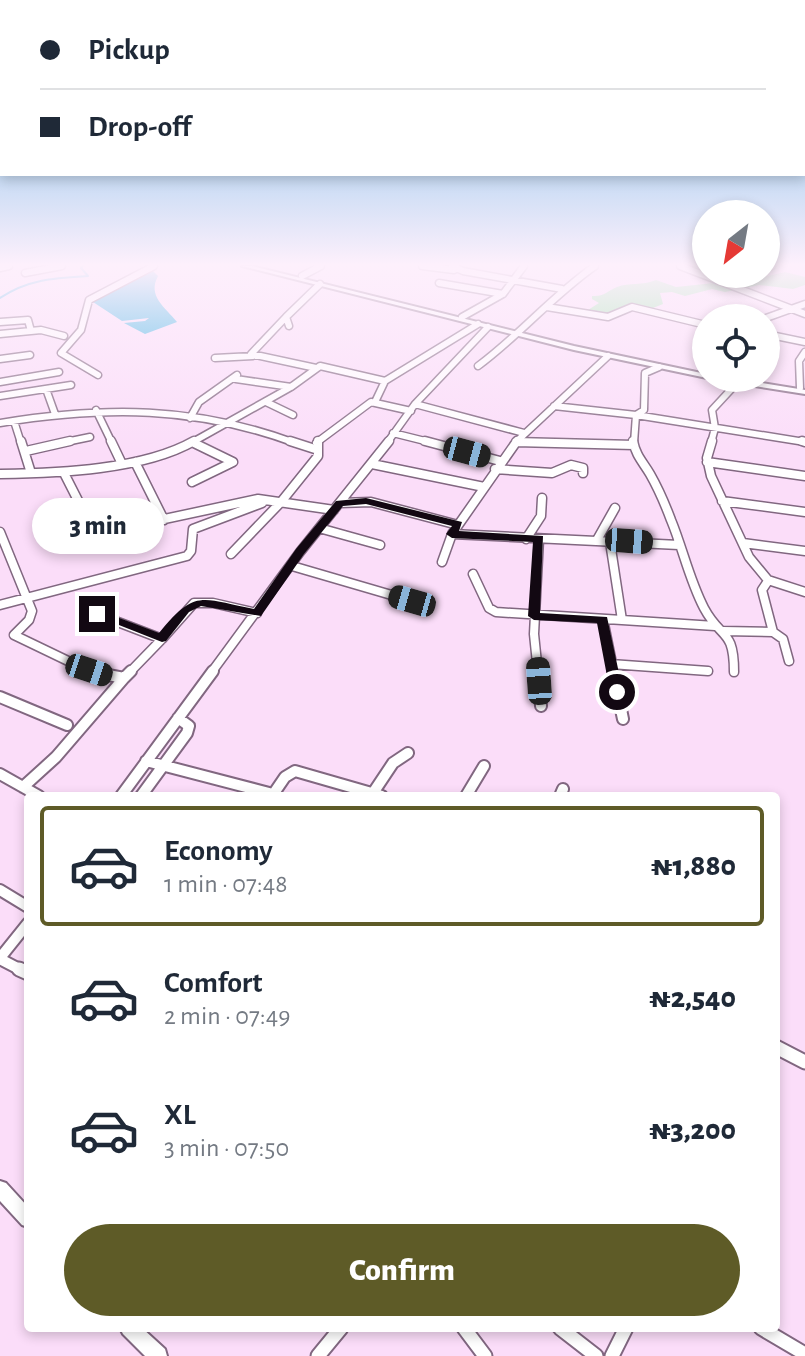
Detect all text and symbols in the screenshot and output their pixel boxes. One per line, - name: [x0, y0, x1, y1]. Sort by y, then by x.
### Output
- text: Pickup: [88, 35, 170, 65]
- text: Drop-off: [88, 112, 191, 142]
- north arrow: [692, 200, 780, 288]
- map controls: [692, 200, 780, 392]
- button: locate: [692, 304, 780, 392]
- car: [441, 434, 493, 470]
- callout: 3 min: [31, 498, 163, 554]
- text: 3 min: [69, 513, 127, 539]
- car: [604, 527, 654, 555]
- car: [386, 583, 438, 619]
- route end: [79, 596, 115, 632]
- car: [62, 651, 116, 689]
- car: [525, 656, 553, 706]
- route start: [599, 674, 635, 710]
- icon: car: [68, 830, 140, 902]
- text: Economy: [164, 836, 273, 866]
- text: ₦1,880: [651, 851, 736, 881]
- text: 1 min · 07:48: [164, 871, 288, 897]
- icon: car: [68, 962, 140, 1034]
- text: Comfort: [164, 968, 263, 998]
- text: ₦2,540: [649, 983, 736, 1013]
- text: 2 min · 07:49: [164, 1003, 290, 1029]
- icon: car: [68, 1094, 140, 1166]
- text: XL: [164, 1100, 196, 1130]
- text: ₦3,200: [649, 1115, 736, 1145]
- text: 3 min · 07:50: [164, 1135, 289, 1161]
- button: Confirm: [64, 1224, 740, 1316]

